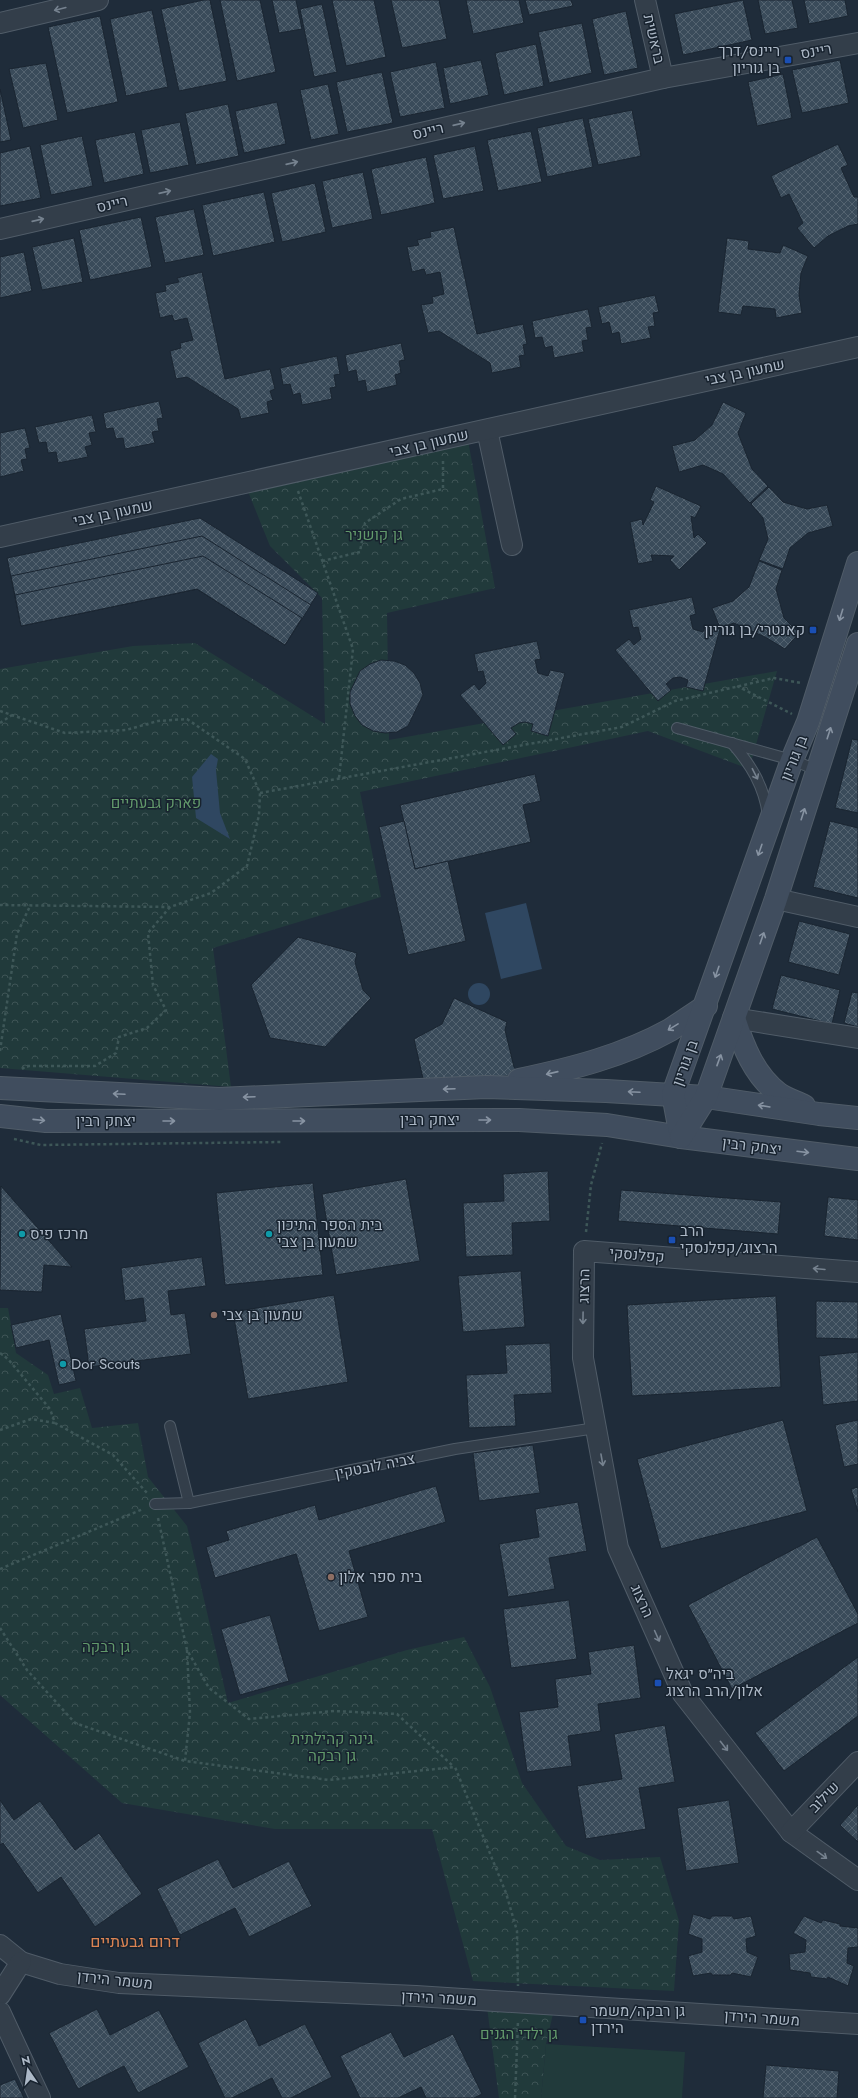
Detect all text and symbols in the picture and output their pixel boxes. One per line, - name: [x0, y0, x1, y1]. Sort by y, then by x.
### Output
- one-way arrow: [54, 6, 67, 13]
- street label: בראשית: [638, 12, 670, 66]
- street label: ריינס: [799, 37, 833, 65]
- place label: ריינס/דרך בן גוריון: [718, 40, 780, 79]
- marker: ריינס/דרך בן גוריון: [783, 55, 793, 65]
- street label: ריינס: [410, 117, 446, 145]
- one-way arrow: [452, 120, 465, 128]
- one-way arrow: [285, 158, 298, 166]
- one-way arrow: [158, 187, 171, 195]
- street label: ריינס: [94, 190, 130, 218]
- one-way arrow: [31, 216, 44, 224]
- street label: שמעון בן צבי: [703, 353, 787, 391]
- street label: שמעון בן צבי: [387, 423, 471, 463]
- street label: שמעון בן צבי: [71, 494, 155, 532]
- park label: גן קושניר: [345, 524, 403, 546]
- one-way arrow: [837, 608, 844, 621]
- place label: קאנטרי/בן גוריון: [704, 619, 805, 641]
- marker: קאנטרי/בן גוריון: [808, 625, 818, 635]
- one-way arrow: [826, 727, 833, 740]
- street label: בן גוריון: [775, 732, 813, 784]
- one-way arrow: [752, 768, 759, 780]
- park label: פארק גבעתיים: [111, 792, 201, 814]
- one-way arrow: [800, 808, 807, 821]
- one-way arrow: [756, 843, 764, 855]
- one-way arrow: [759, 932, 767, 944]
- one-way arrow: [713, 966, 721, 978]
- one-way arrow: [668, 1023, 679, 1031]
- street label: בן גוריון: [667, 1037, 704, 1089]
- one-way arrow: [716, 1054, 723, 1067]
- one-way arrow: [546, 1069, 559, 1077]
- one-way arrow: [443, 1085, 456, 1093]
- one-way arrow: [628, 1089, 641, 1096]
- one-way arrow: [113, 1090, 126, 1097]
- one-way arrow: [243, 1094, 256, 1101]
- one-way arrow: [758, 1102, 771, 1110]
- street label: יצחק רבין: [400, 1109, 460, 1131]
- street label: יצחק רבין: [76, 1110, 136, 1132]
- one-way arrow: [32, 1116, 45, 1124]
- one-way arrow: [478, 1116, 491, 1124]
- one-way arrow: [162, 1117, 175, 1125]
- one-way arrow: [292, 1117, 305, 1125]
- street label: יצחק רבין: [721, 1131, 783, 1161]
- one-way arrow: [796, 1148, 809, 1156]
- place label: בית הספר התיכון שמעון בן צבי: [277, 1214, 383, 1253]
- place label: הרב הרצוג/קפלנסקי: [680, 1220, 778, 1259]
- place label: מרכז פיס: [30, 1223, 88, 1245]
- marker: מרכז פיס: [17, 1229, 27, 1239]
- marker: בית הספר התיכון שמעון בן צבי: [264, 1229, 274, 1239]
- marker: הרב הרצוג/קפלנסקי: [667, 1235, 677, 1245]
- street label: קפלנסקי: [609, 1242, 665, 1268]
- one-way arrow: [813, 1266, 826, 1273]
- street label: הרצוג: [573, 1269, 595, 1303]
- place label: שמעון בן צבי: [222, 1304, 303, 1326]
- marker: שמעון בן צבי: [209, 1310, 219, 1320]
- one-way arrow: [580, 1311, 587, 1324]
- place label: Dor Scouts: [71, 1353, 140, 1375]
- marker: Dor Scouts: [58, 1359, 68, 1369]
- street label: צביה לובטקין: [333, 1447, 417, 1485]
- one-way arrow: [598, 1453, 606, 1466]
- place label: בית ספר אלון: [339, 1566, 422, 1588]
- marker: בית ספר אלון: [326, 1572, 336, 1582]
- street label: הרצוג: [625, 1581, 659, 1621]
- one-way arrow: [654, 1630, 661, 1642]
- park label: גן רבקה: [82, 1636, 130, 1658]
- place label: ביה״ס יגאל אלון/הרב הרצוג: [666, 1663, 763, 1702]
- marker: ביה״ס יגאל אלון/הרב הרצוג: [653, 1678, 663, 1688]
- park label: גינה קהילתית גן רבקה: [291, 1728, 374, 1767]
- one-way arrow: [720, 1741, 729, 1752]
- street label: שילוב: [803, 1776, 845, 1818]
- one-way arrow: [817, 1850, 828, 1859]
- district label: דרום גבעתיים: [90, 1930, 180, 1953]
- street label: משמר הירדן: [76, 1965, 154, 1995]
- street label: משמר הירדן: [401, 1985, 477, 2011]
- place label: גן רבקה/משמר הירדן: [591, 2000, 685, 2039]
- street label: משמר הירדן: [724, 2004, 800, 2032]
- marker: גן רבקה/משמר הירדן: [578, 2015, 588, 2025]
- park label: גן ילדי הגנים: [480, 2023, 558, 2045]
- north arrow: [8, 2050, 48, 2090]
- text: N: [20, 2051, 32, 2069]

